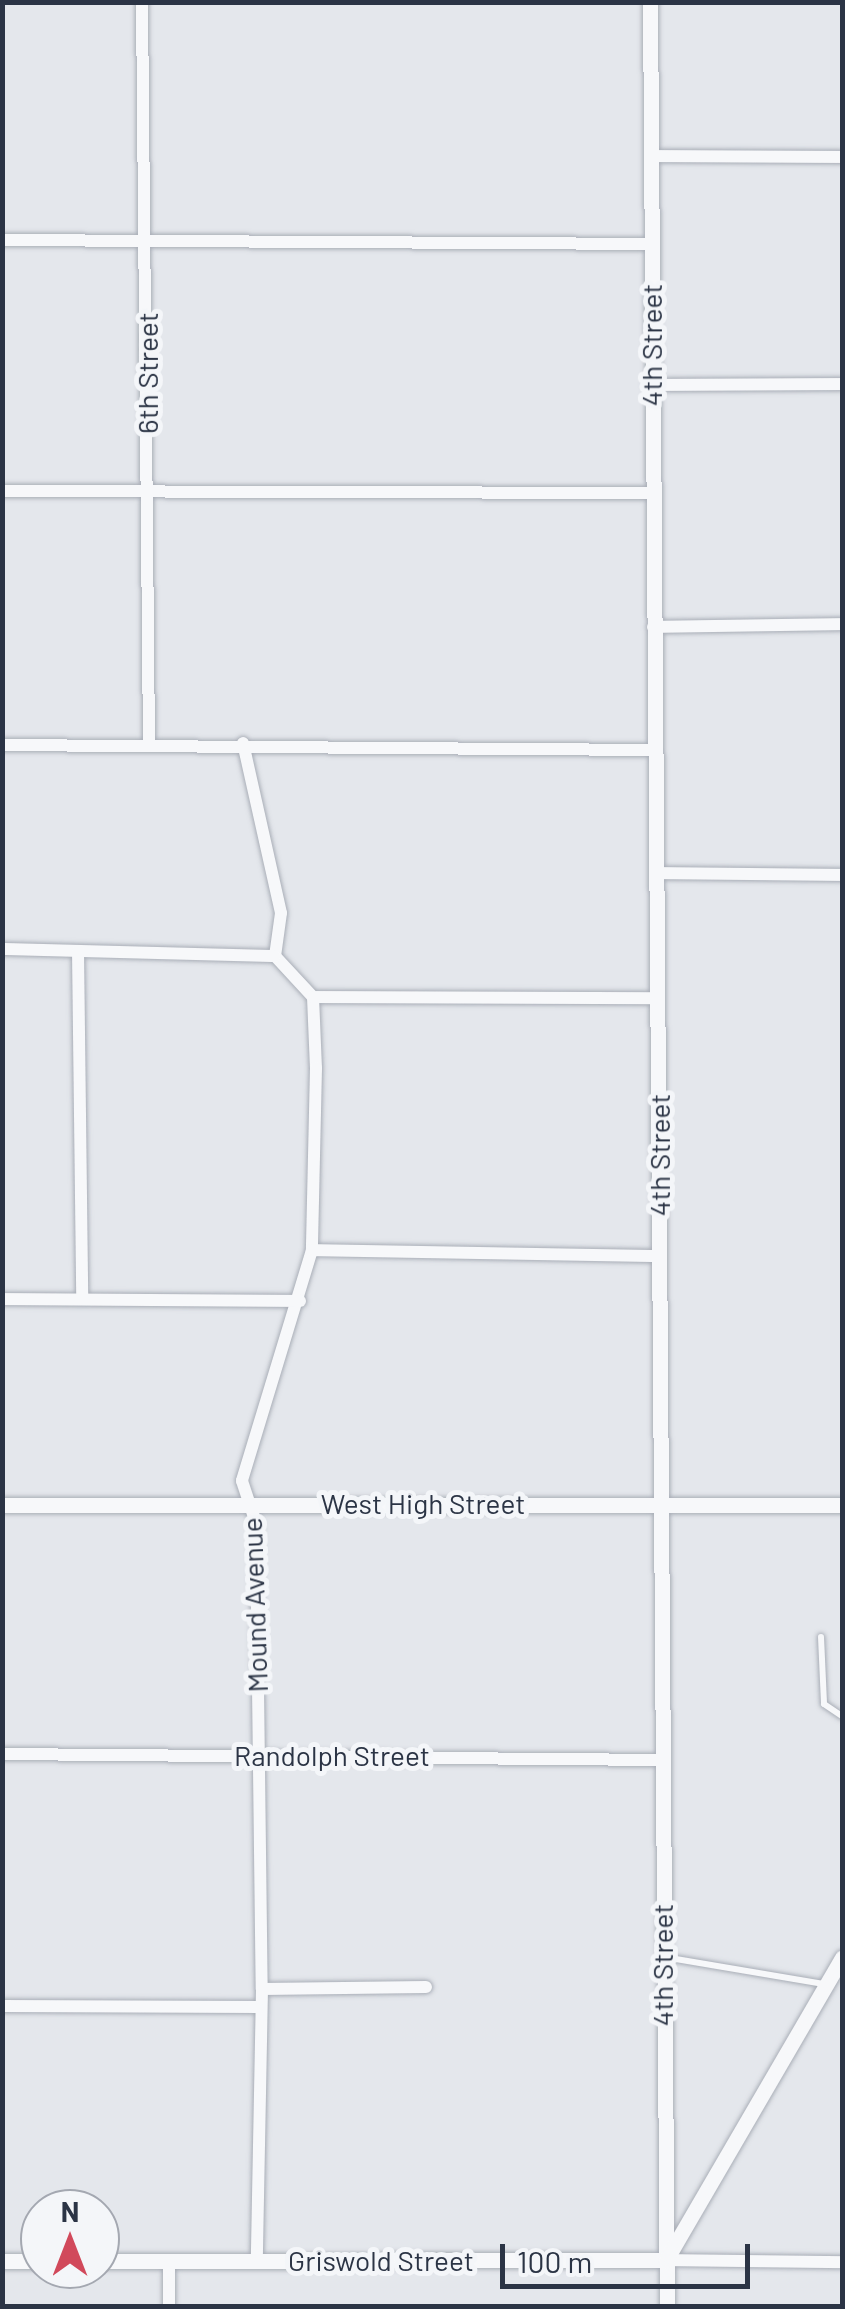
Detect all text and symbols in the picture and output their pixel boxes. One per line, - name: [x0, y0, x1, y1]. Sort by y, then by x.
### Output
- street label: 4th Street: [634, 284, 668, 406]
- street label: 6th Street: [130, 312, 164, 434]
- street label: 4th Street: [642, 1094, 676, 1216]
- street label: West High Street: [321, 1486, 525, 1520]
- street label: Mound Avenue: [234, 1517, 274, 1693]
- street label: Randolph Street: [234, 1738, 430, 1772]
- street label: 4th Street: [645, 1904, 679, 2026]
- north arrow: [20, 2189, 120, 2289]
- text: N: [61, 2194, 79, 2228]
- scale bar: [505, 2224, 755, 2286]
- street label: Griswold Street: [288, 2243, 474, 2277]
- text: 100 m: [517, 2243, 592, 2279]

